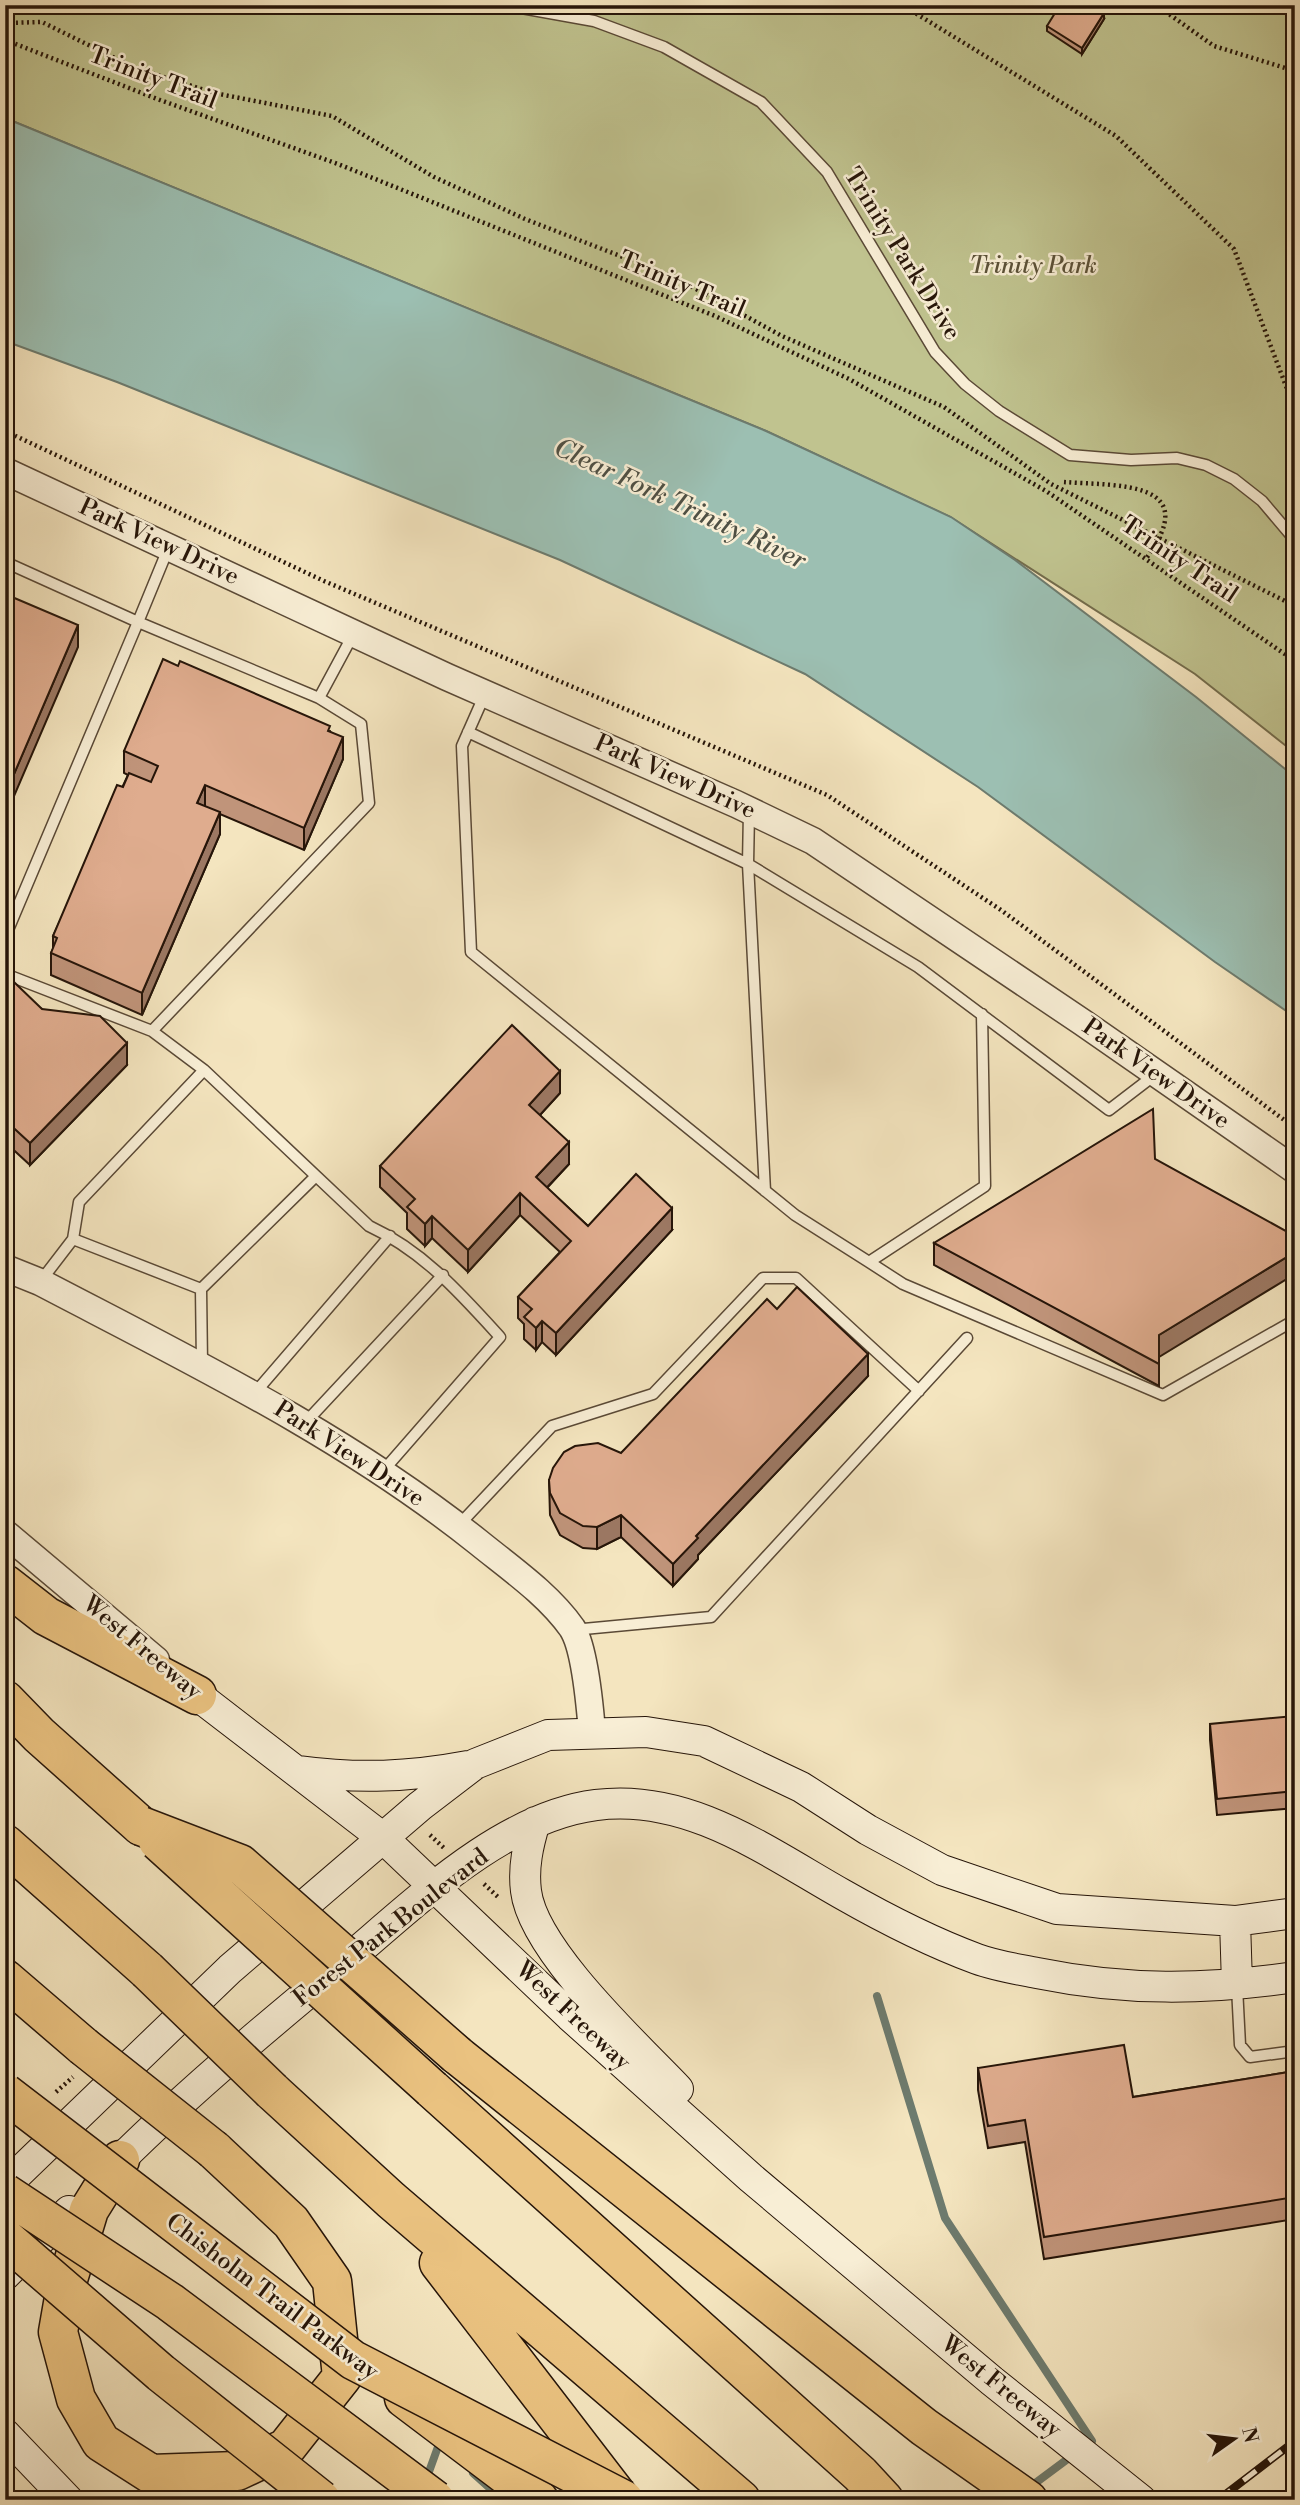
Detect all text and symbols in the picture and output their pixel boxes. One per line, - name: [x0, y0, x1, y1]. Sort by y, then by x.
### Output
- street label: Trinity Trail: [85, 40, 221, 116]
- street label: Trinity Park Drive: [837, 162, 967, 346]
- street label: Trinity Trail: [614, 245, 750, 325]
- park label: Trinity Park: [969, 251, 1097, 281]
- water label: Clear Fork Trinity River: [549, 431, 812, 577]
- street label: Park View Drive: [74, 492, 244, 592]
- street label: Trinity Trail: [1115, 510, 1243, 610]
- street label: Park View Drive: [590, 728, 760, 826]
- street label: Park View Drive: [1076, 1012, 1236, 1136]
- street label: Park View Drive: [268, 1394, 430, 1514]
- street label: West Freeway: [75, 1589, 208, 1707]
- street label: Forest Park Boulevard: [287, 1842, 495, 2014]
- street label: West Freeway: [508, 1954, 637, 2077]
- street label: Chisholm Trail Parkway: [160, 2207, 385, 2387]
- street label: West Freeway: [934, 2329, 1068, 2445]
- north arrow: [1198, 2404, 1268, 2474]
- text: N: [1236, 2425, 1263, 2445]

